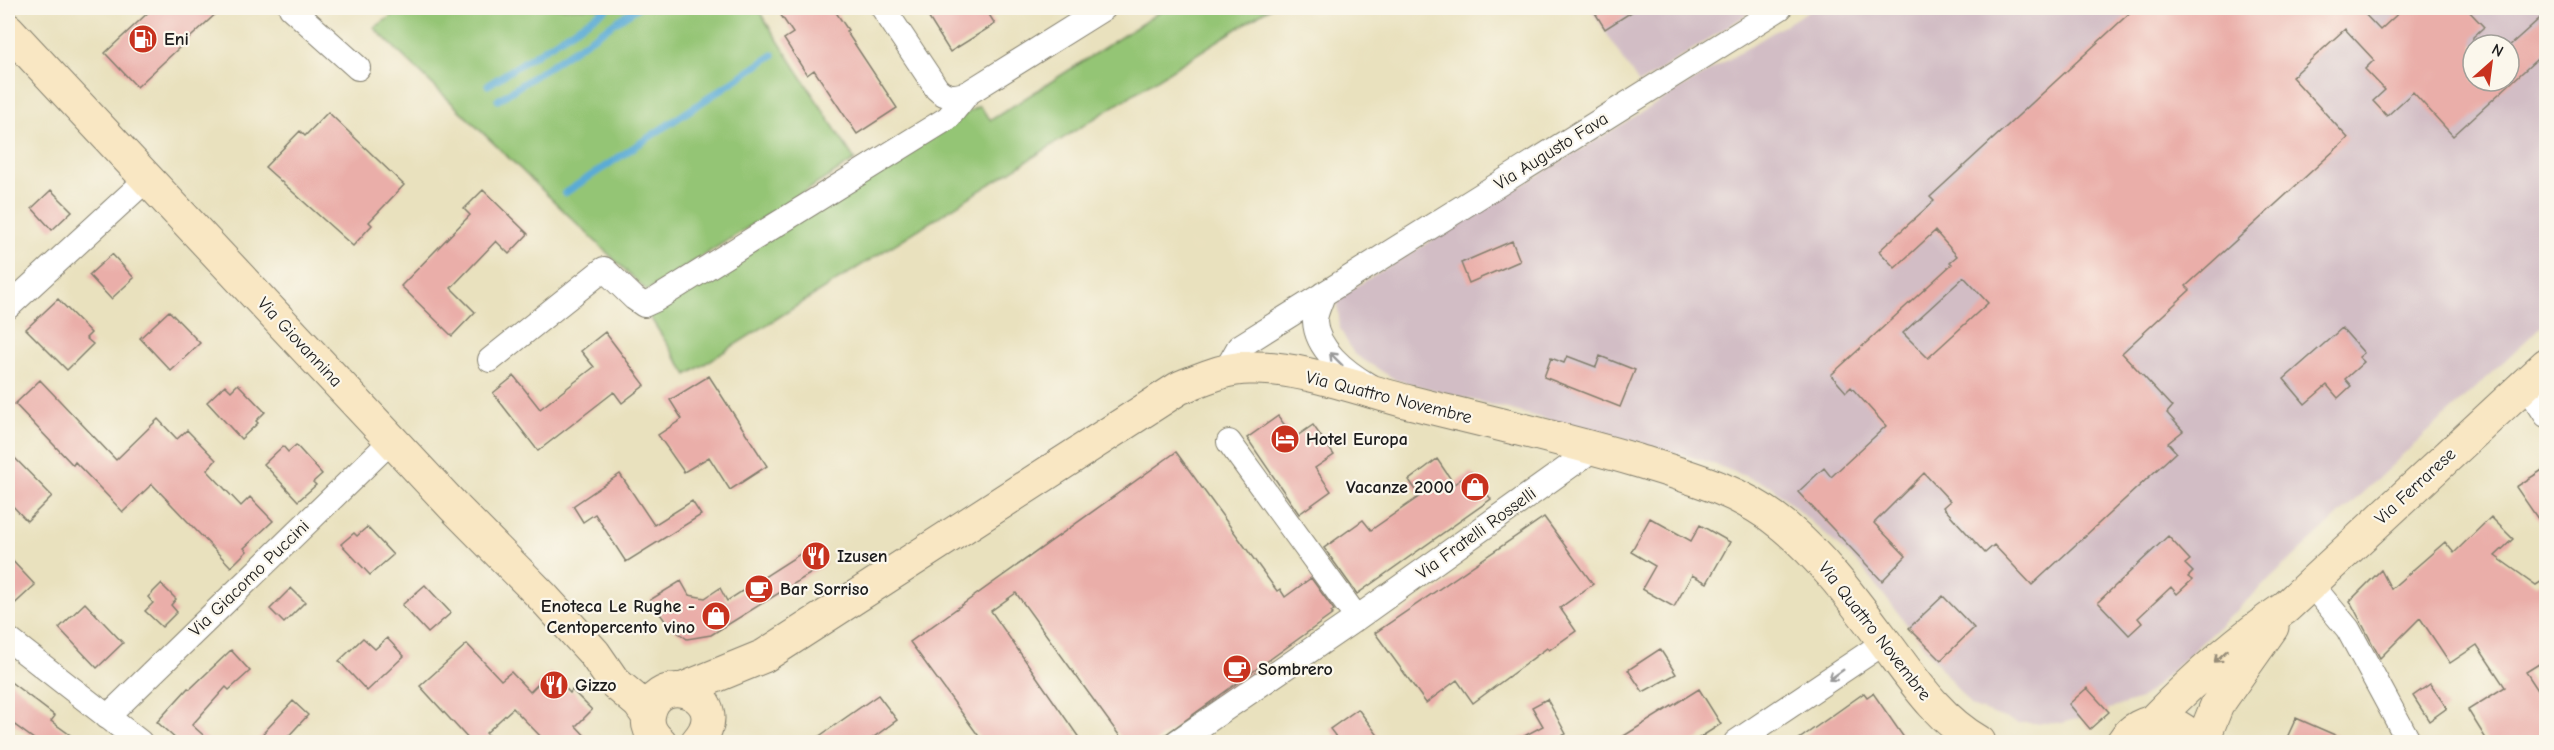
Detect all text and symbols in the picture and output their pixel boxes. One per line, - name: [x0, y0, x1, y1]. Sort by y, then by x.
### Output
- fuel station icon: Eni: [127, 23, 159, 55]
- place label: Eni: [164, 29, 189, 50]
- north arrow: [2461, 33, 2521, 93]
- text: N: [2489, 40, 2506, 61]
- street label: Via Augusto Fava: [1490, 108, 1612, 195]
- street label: Via Giovannina: [253, 293, 347, 392]
- one-way arrow: [1329, 352, 1344, 367]
- street label: Via Quattro Novembre: [1304, 367, 1474, 428]
- hotel icon: Hotel Europa: [1269, 423, 1301, 455]
- place label: Hotel Europa: [1306, 429, 1408, 450]
- street label: Via Ferrarese: [2371, 444, 2460, 529]
- shop icon: Vacanze 2000: [1459, 471, 1491, 503]
- place label: Vacanze 2000: [1346, 477, 1454, 498]
- street label: Via Fratelli Rosselli: [1412, 483, 1540, 584]
- street label: Via Giacomo Puccini: [185, 516, 314, 641]
- restaurant icon: Izusen: [800, 540, 832, 572]
- place label: Izusen: [837, 546, 888, 567]
- street label: Via Quattro Novembre: [1814, 558, 1935, 705]
- cafe icon: Bar Sorriso: [743, 573, 775, 605]
- place label: Bar Sorriso: [780, 579, 869, 600]
- place label: Enoteca Le Rughe - Centopercento vino: [541, 596, 695, 638]
- shop icon: Enoteca Le Rughe - Centopercento vino: [700, 600, 732, 632]
- one-way arrow: [2214, 649, 2229, 663]
- cafe icon: Sombrero: [1221, 653, 1253, 685]
- place label: Sombrero: [1258, 659, 1333, 680]
- restaurant icon: Gizzo: [538, 669, 570, 701]
- one-way arrow: [1829, 669, 1845, 681]
- place label: Gizzo: [575, 675, 617, 696]

